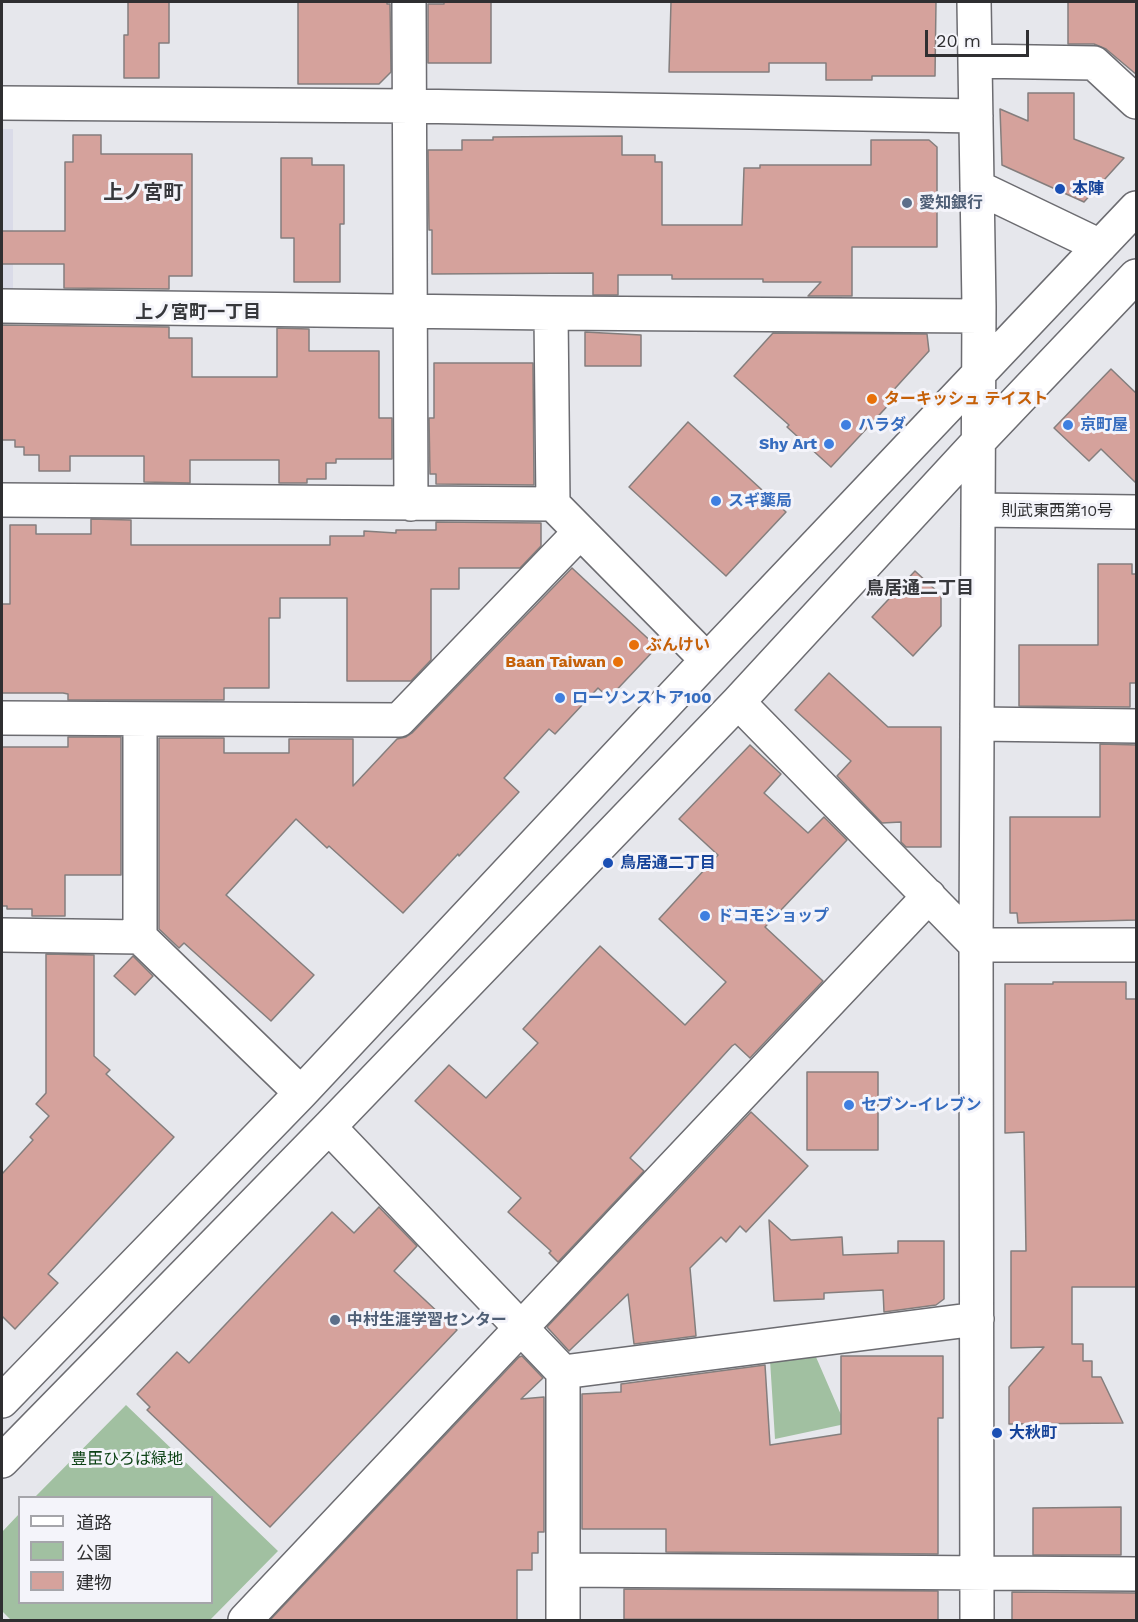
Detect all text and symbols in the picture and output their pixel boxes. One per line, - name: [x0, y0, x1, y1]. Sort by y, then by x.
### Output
- scale bar: [928, 18, 1032, 56]
- text: 20 m: [936, 30, 981, 51]
- place label: 本陣: [1072, 179, 1104, 199]
- district label: 上ノ宮町: [103, 181, 183, 205]
- marker: 本陣: [1053, 182, 1067, 196]
- place label: 愛知銀行: [919, 193, 983, 213]
- marker: 愛知銀行: [900, 196, 914, 210]
- district label: 上ノ宮町一丁目: [135, 302, 261, 324]
- place label: ターキッシュ テイスト: [884, 389, 1049, 409]
- marker: ターキッシュ テイスト: [865, 392, 879, 406]
- place label: ハラダ: [858, 415, 906, 435]
- place label: 京町屋: [1080, 415, 1128, 435]
- marker: ハラダ: [839, 418, 853, 432]
- marker: 京町屋: [1061, 418, 1075, 432]
- place label: Shy Art: [759, 434, 817, 454]
- marker: Shy Art: [822, 437, 836, 451]
- place label: スギ薬局: [728, 491, 792, 511]
- marker: スギ薬局: [709, 494, 723, 508]
- street label: 則武東西第10号: [1001, 501, 1113, 521]
- district label: 鳥居通二丁目: [866, 578, 974, 600]
- place label: ぶんけい: [646, 635, 710, 655]
- marker: ぶんけい: [627, 638, 641, 652]
- place label: Baan Taiwan: [505, 652, 606, 672]
- marker: Baan Taiwan: [611, 655, 625, 669]
- place label: ローソンストア100: [572, 688, 712, 708]
- marker: ローソンストア100: [553, 691, 567, 705]
- place label: 鳥居通二丁目: [620, 853, 716, 873]
- marker: 鳥居通二丁目: [601, 856, 615, 870]
- place label: ドコモショップ: [717, 906, 829, 926]
- marker: ドコモショップ: [698, 909, 712, 923]
- place label: セブン-イレブン: [861, 1095, 981, 1115]
- marker: セブン-イレブン: [842, 1098, 856, 1112]
- place label: 中村生涯学習センター: [347, 1310, 507, 1330]
- marker: 中村生涯学習センター: [328, 1313, 342, 1327]
- place label: 大秋町: [1009, 1423, 1057, 1443]
- marker: 大秋町: [990, 1426, 1004, 1440]
- park label: 豊臣ひろば緑地: [71, 1449, 183, 1469]
- legend: [18, 1496, 213, 1604]
- text: 道路: [76, 1512, 112, 1533]
- text: 公園: [76, 1542, 112, 1563]
- text: 建物: [76, 1572, 112, 1593]

